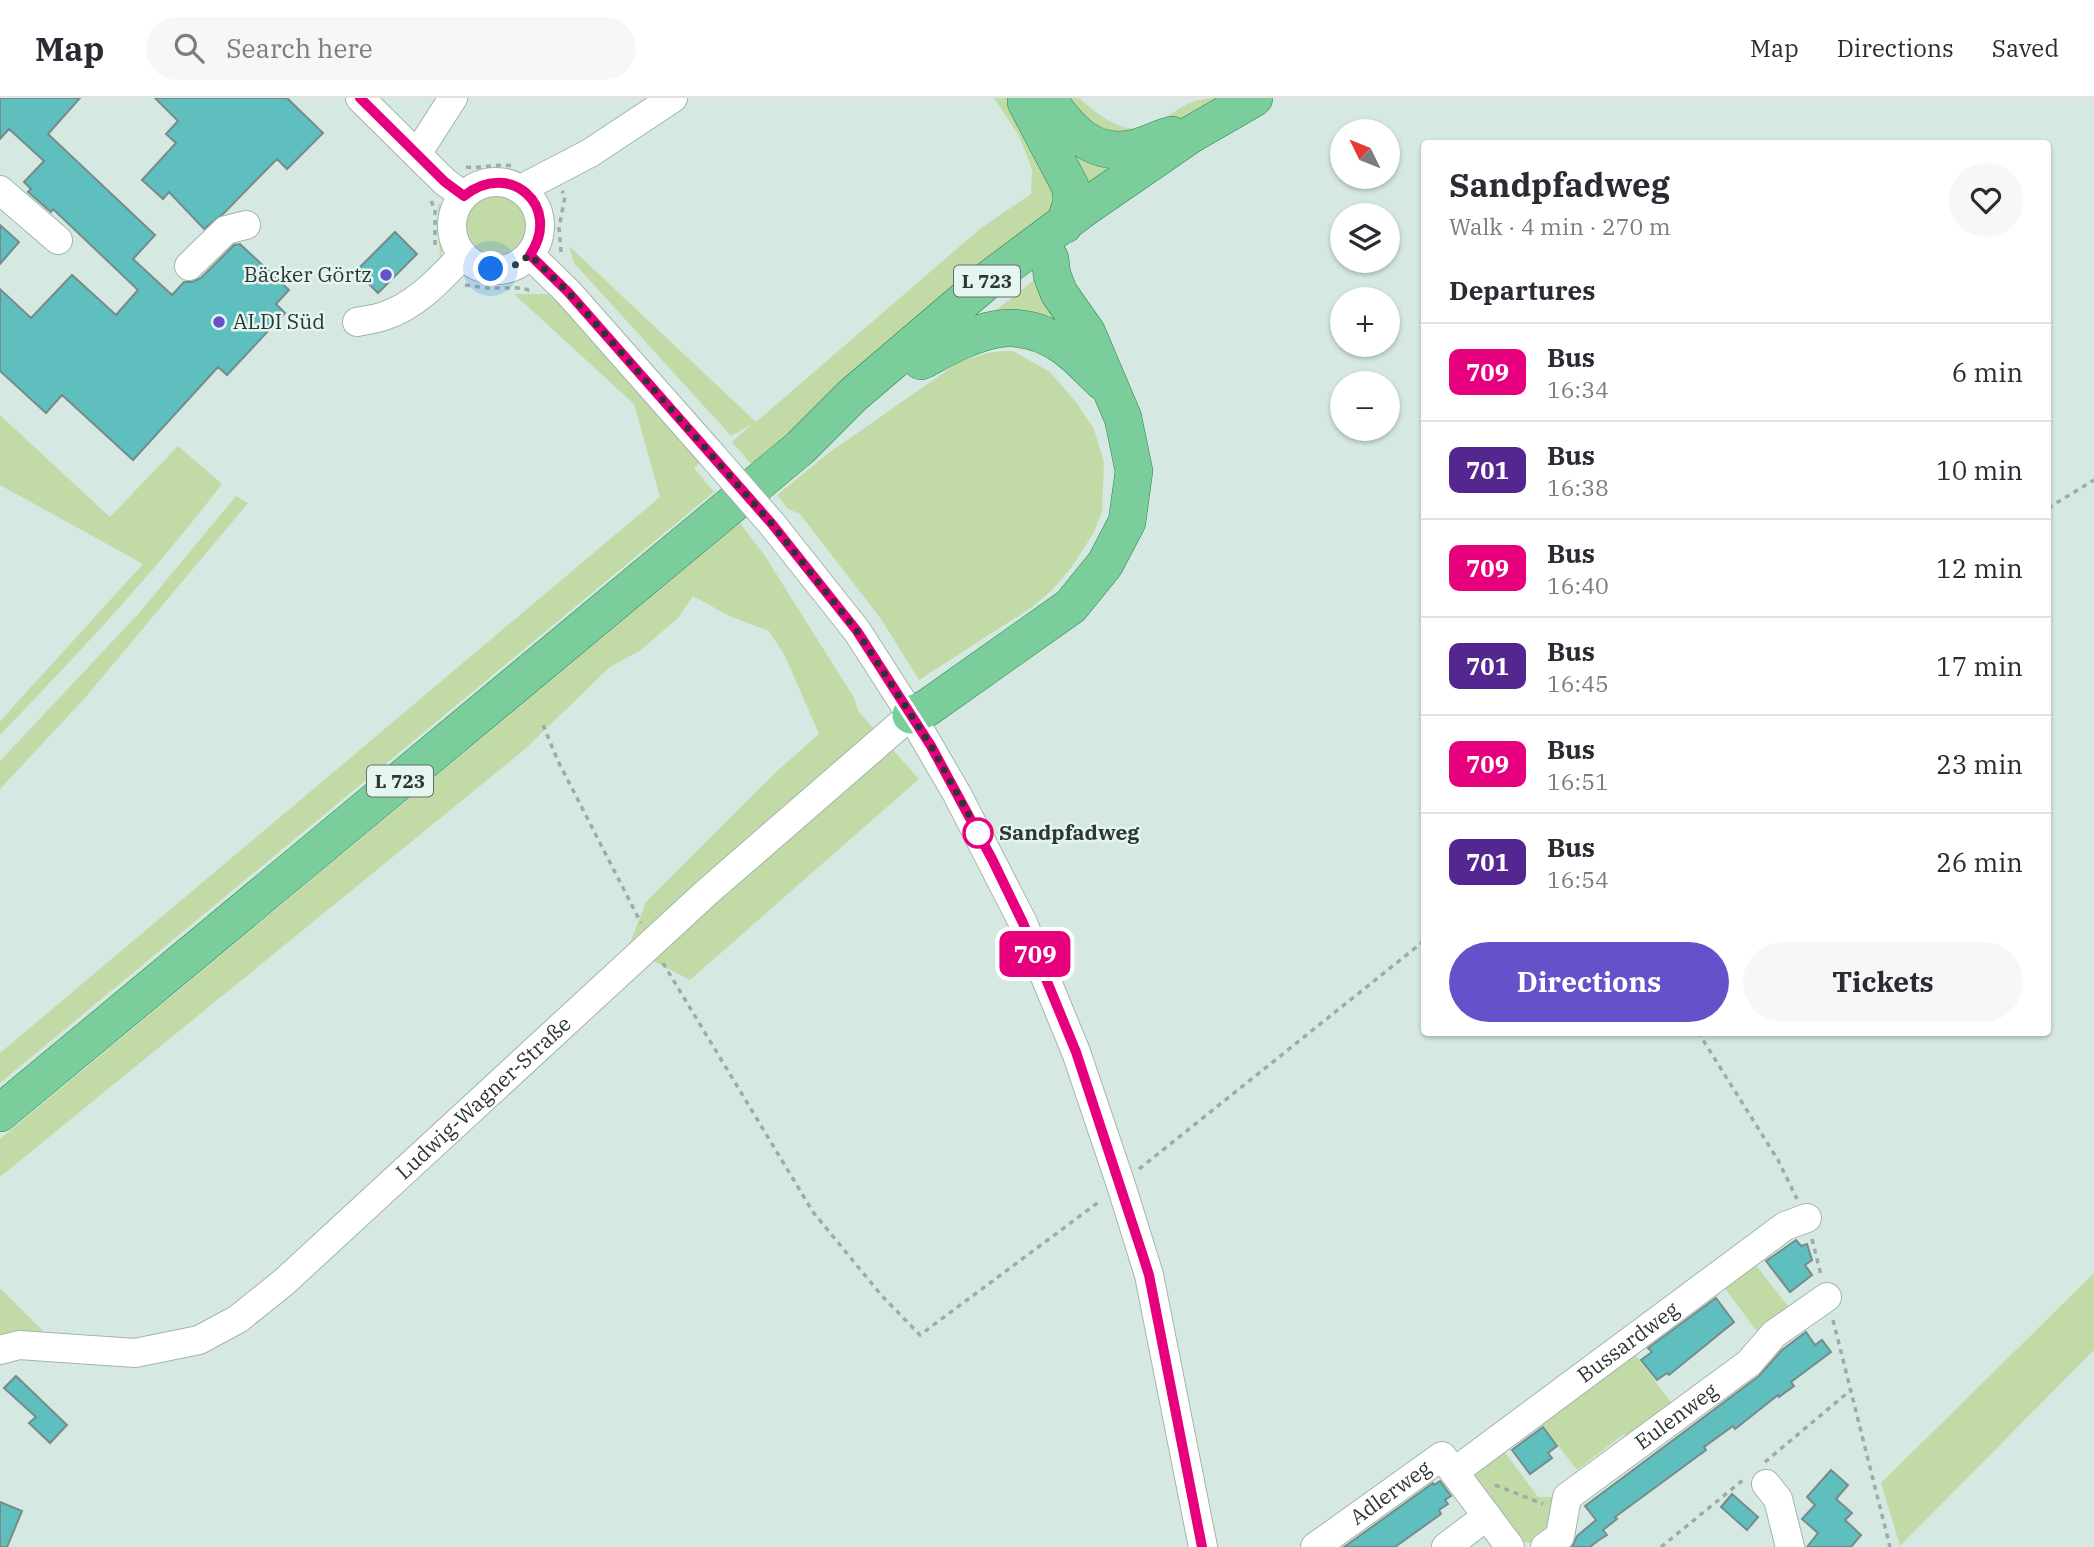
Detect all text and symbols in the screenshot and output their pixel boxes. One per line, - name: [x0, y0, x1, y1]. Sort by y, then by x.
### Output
- search box: [146, 17, 636, 80]
- text: Map: [35, 27, 104, 70]
- icon: search: [170, 29, 208, 67]
- text: Search here: [226, 31, 373, 65]
- text: Map: [1750, 32, 1799, 64]
- text: Directions: [1837, 32, 1954, 64]
- text: Saved: [1992, 32, 2059, 64]
- north arrow: [1330, 119, 1400, 189]
- map controls: [1330, 119, 1400, 441]
- text: Sandpfadweg: [1449, 163, 1670, 206]
- button: heart: [1949, 163, 2023, 237]
- button: layers: [1330, 203, 1400, 273]
- text: Walk · 4 min · 270 m: [1449, 211, 1671, 241]
- your location: [473, 251, 508, 286]
- place label: Bäcker Görtz: [244, 260, 372, 288]
- road number: L 723: [954, 266, 1020, 296]
- marker: Bäcker Görtz: [378, 267, 394, 283]
- text: Departures: [1449, 273, 1595, 307]
- button: +: [1330, 287, 1400, 357]
- place label: ALDI Süd: [233, 307, 325, 335]
- marker: ALDI Süd: [211, 314, 227, 330]
- text: Bus: [1547, 340, 1595, 374]
- text: 6 min: [1952, 355, 2023, 389]
- text: 709: [1466, 356, 1509, 388]
- button: −: [1330, 371, 1400, 441]
- text: 16:34: [1547, 374, 1609, 404]
- text: Bus: [1547, 438, 1595, 472]
- text: 10 min: [1936, 453, 2023, 487]
- text: 701: [1466, 454, 1509, 486]
- text: 16:38: [1547, 472, 1609, 502]
- text: Bus: [1547, 536, 1595, 570]
- text: 12 min: [1936, 551, 2023, 585]
- text: 709: [1466, 552, 1509, 584]
- text: 16:40: [1547, 570, 1609, 600]
- text: Bus: [1547, 634, 1595, 668]
- text: 17 min: [1936, 649, 2023, 683]
- text: 701: [1466, 650, 1509, 682]
- text: 16:45: [1547, 668, 1609, 698]
- text: Bus: [1547, 732, 1595, 766]
- text: 23 min: [1936, 747, 2023, 781]
- text: 709: [1466, 748, 1509, 780]
- road number: L 723: [367, 766, 433, 796]
- text: 16:51: [1547, 766, 1609, 796]
- marker: Sandpfadweg: [963, 818, 993, 848]
- place label: Sandpfadweg: [999, 818, 1140, 846]
- text: Bus: [1547, 830, 1595, 864]
- text: 26 min: [1936, 845, 2023, 879]
- text: 701: [1466, 846, 1509, 878]
- text: 16:54: [1547, 864, 1609, 894]
- line badge: 709: [995, 931, 1075, 977]
- text: 709: [1013, 938, 1057, 970]
- button: Directions: [1449, 942, 1729, 1022]
- button: Tickets: [1743, 942, 2023, 1022]
- street label: Ludwig-Wagner-Straße: [389, 1009, 577, 1185]
- street label: Bussardweg: [1571, 1294, 1684, 1389]
- street label: Eulenweg: [1629, 1376, 1723, 1455]
- street label: Adlerweg: [1344, 1453, 1437, 1531]

